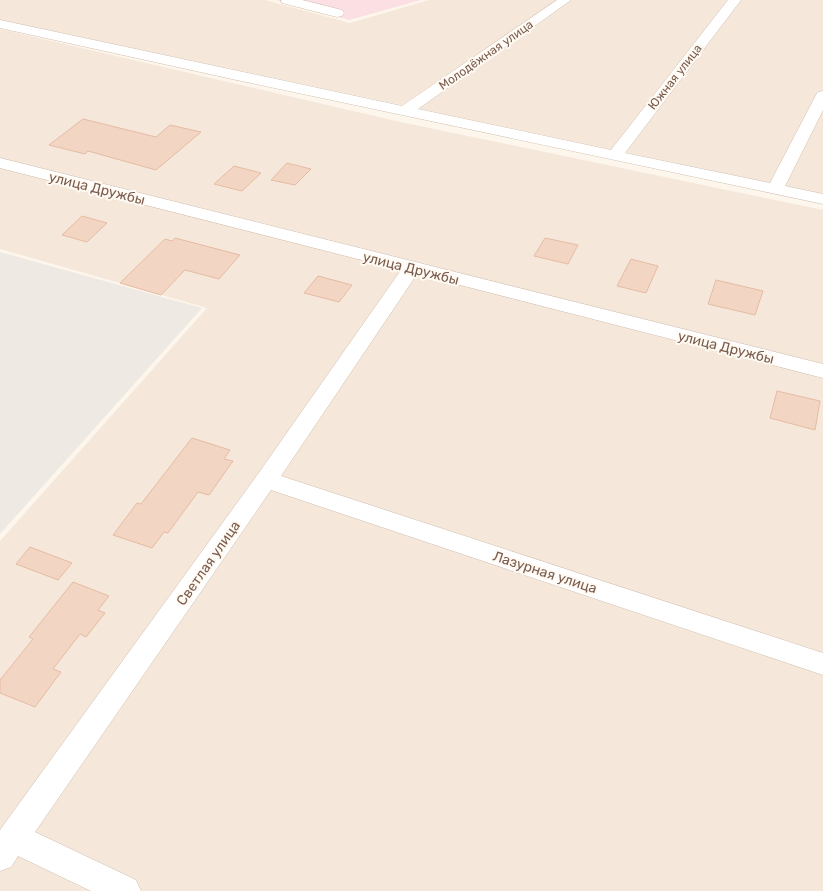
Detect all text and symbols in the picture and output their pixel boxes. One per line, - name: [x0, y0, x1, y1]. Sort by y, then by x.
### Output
- street label: Молодёжная улица: [436, 17, 536, 93]
- street label: Южная улица: [645, 42, 705, 112]
- street label: улица Дружбы: [47, 168, 147, 209]
- street label: улица Дружбы: [361, 248, 461, 289]
- street label: улица Дружбы: [676, 327, 776, 368]
- street label: Светлая улица: [173, 518, 244, 609]
- street label: Лазурная улица: [491, 548, 599, 597]

